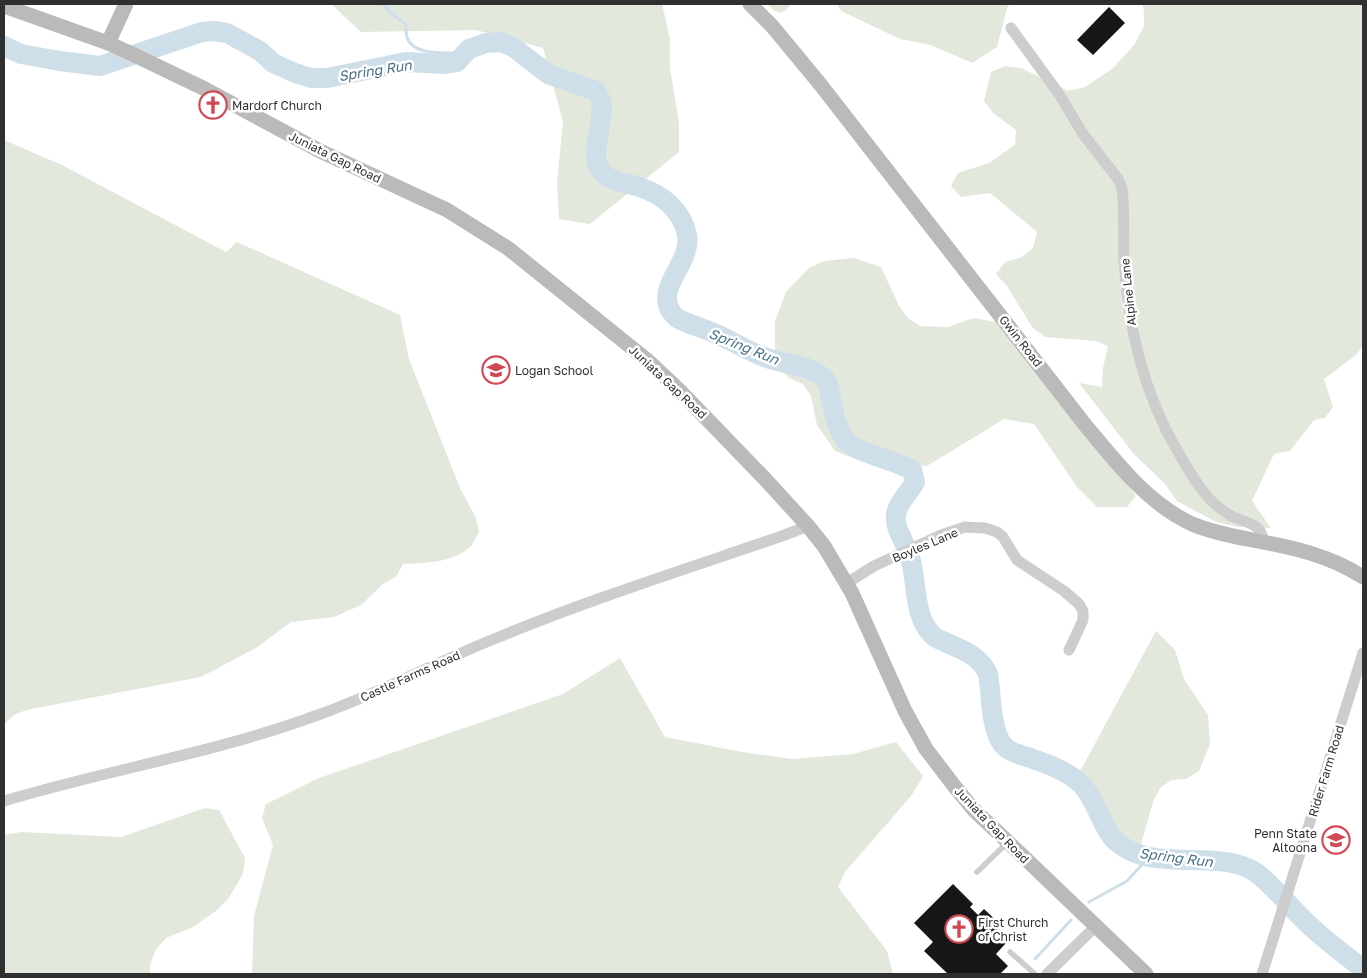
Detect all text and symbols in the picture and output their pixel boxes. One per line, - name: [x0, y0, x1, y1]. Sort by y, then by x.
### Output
- water label: Spring Run: [337, 56, 414, 84]
- church icon: Mardorf Church: [198, 90, 228, 120]
- place label: Mardorf Church: [232, 98, 322, 113]
- street label: Juniata Gap Road: [286, 128, 384, 186]
- street label: Alpine Lane: [1117, 258, 1139, 326]
- street label: Gwin Road: [996, 312, 1046, 370]
- water label: Spring Run: [707, 324, 783, 368]
- street label: Juniata Gap Road: [626, 342, 710, 422]
- school or university icon: Logan School: [481, 355, 511, 385]
- place label: Logan School: [515, 363, 593, 378]
- street label: Boyles Lane: [890, 524, 960, 566]
- street label: Castle Farms Road: [358, 647, 462, 705]
- street label: Rider Farm Road: [1305, 723, 1347, 819]
- street label: Juniata Gap Road: [952, 784, 1032, 866]
- school or university icon: Penn State Altoona: [1321, 825, 1351, 855]
- place label: Penn State Altoona: [1254, 826, 1317, 855]
- water label: Spring Run: [1138, 844, 1215, 870]
- church icon: First Church of Christ: [944, 914, 974, 944]
- place label: First Church of Christ: [978, 915, 1048, 944]

